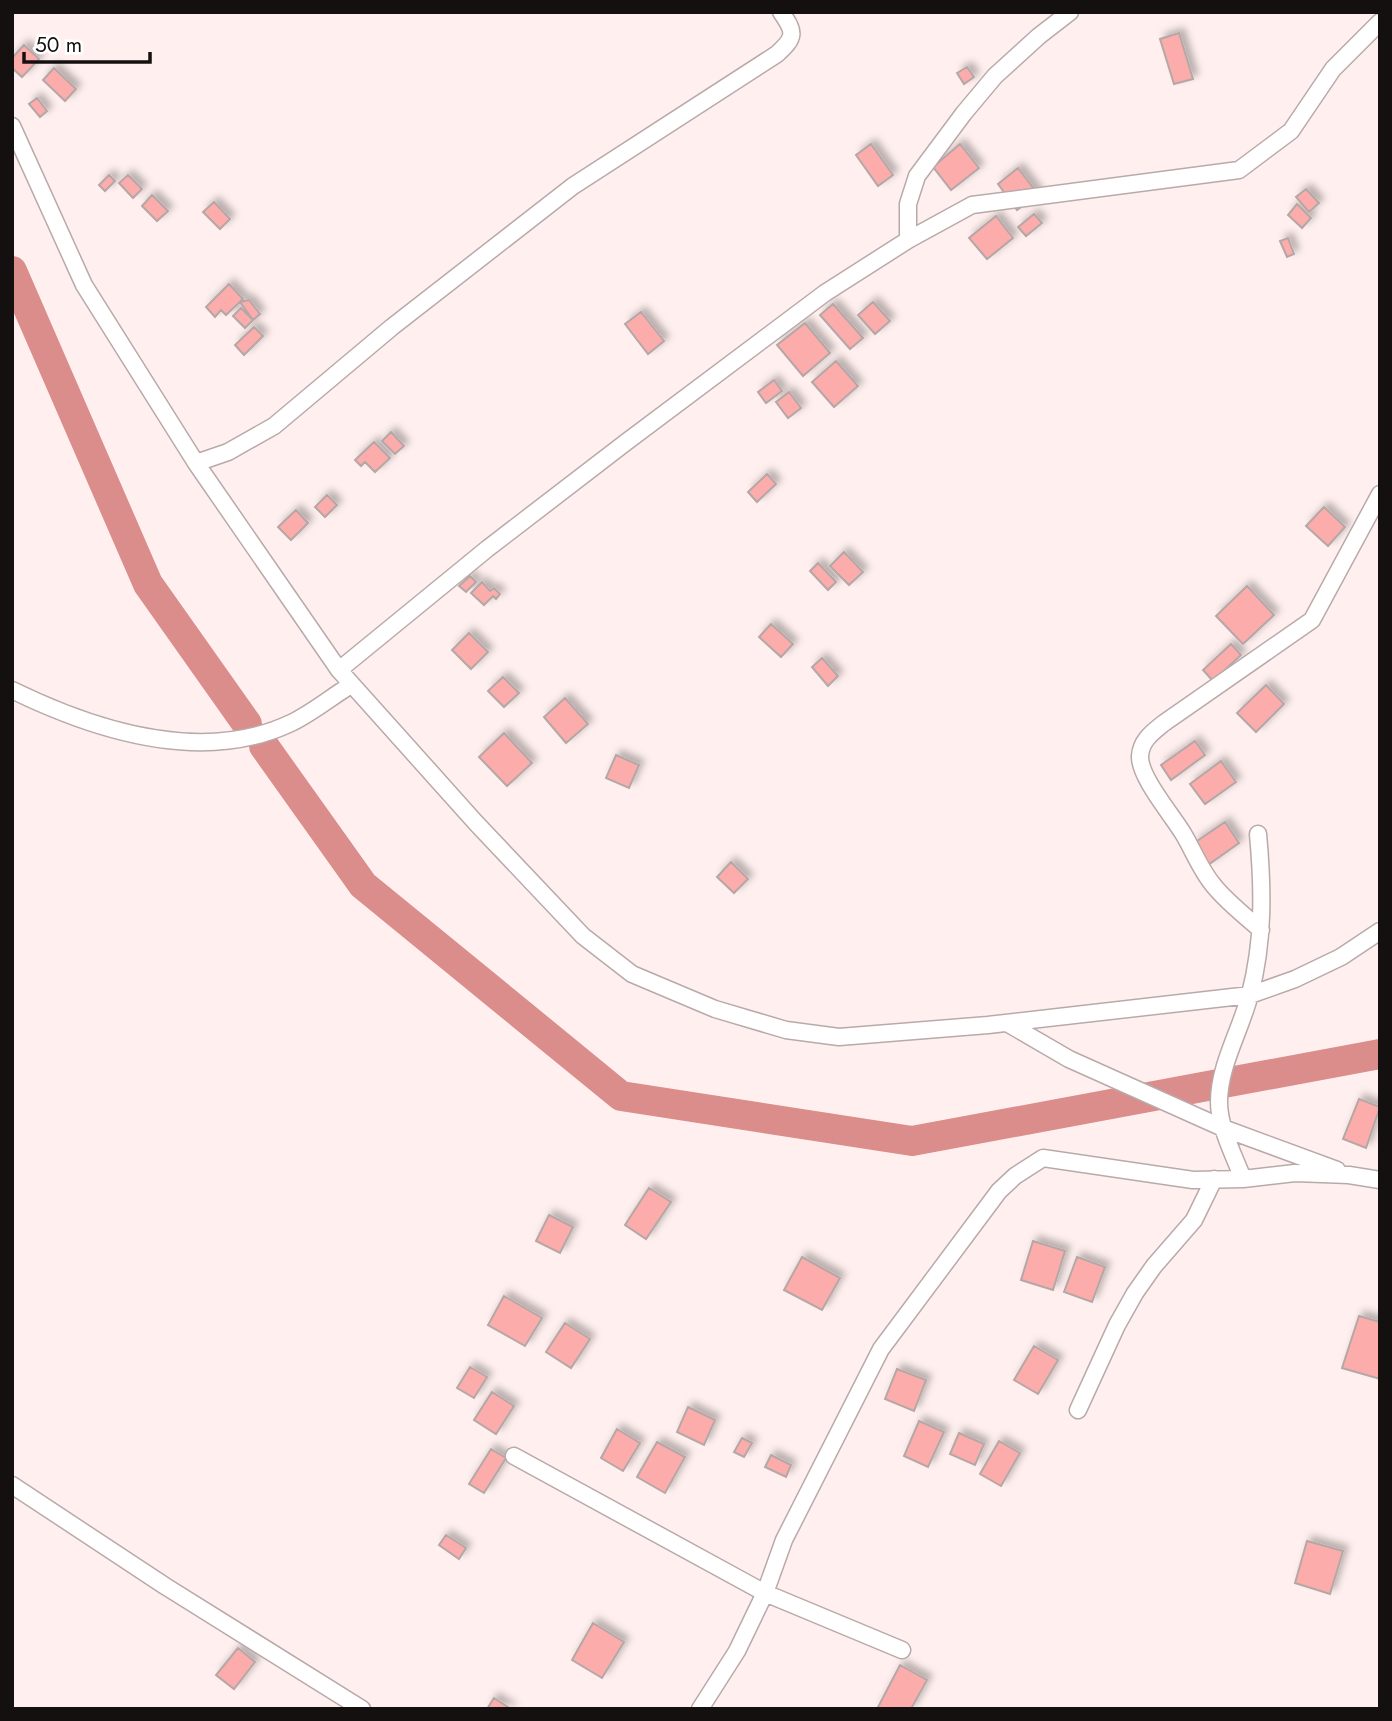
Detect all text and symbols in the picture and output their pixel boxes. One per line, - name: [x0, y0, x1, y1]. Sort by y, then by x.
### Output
- scale bar: [24, 21, 150, 65]
- text: 50 m: [35, 30, 82, 60]

